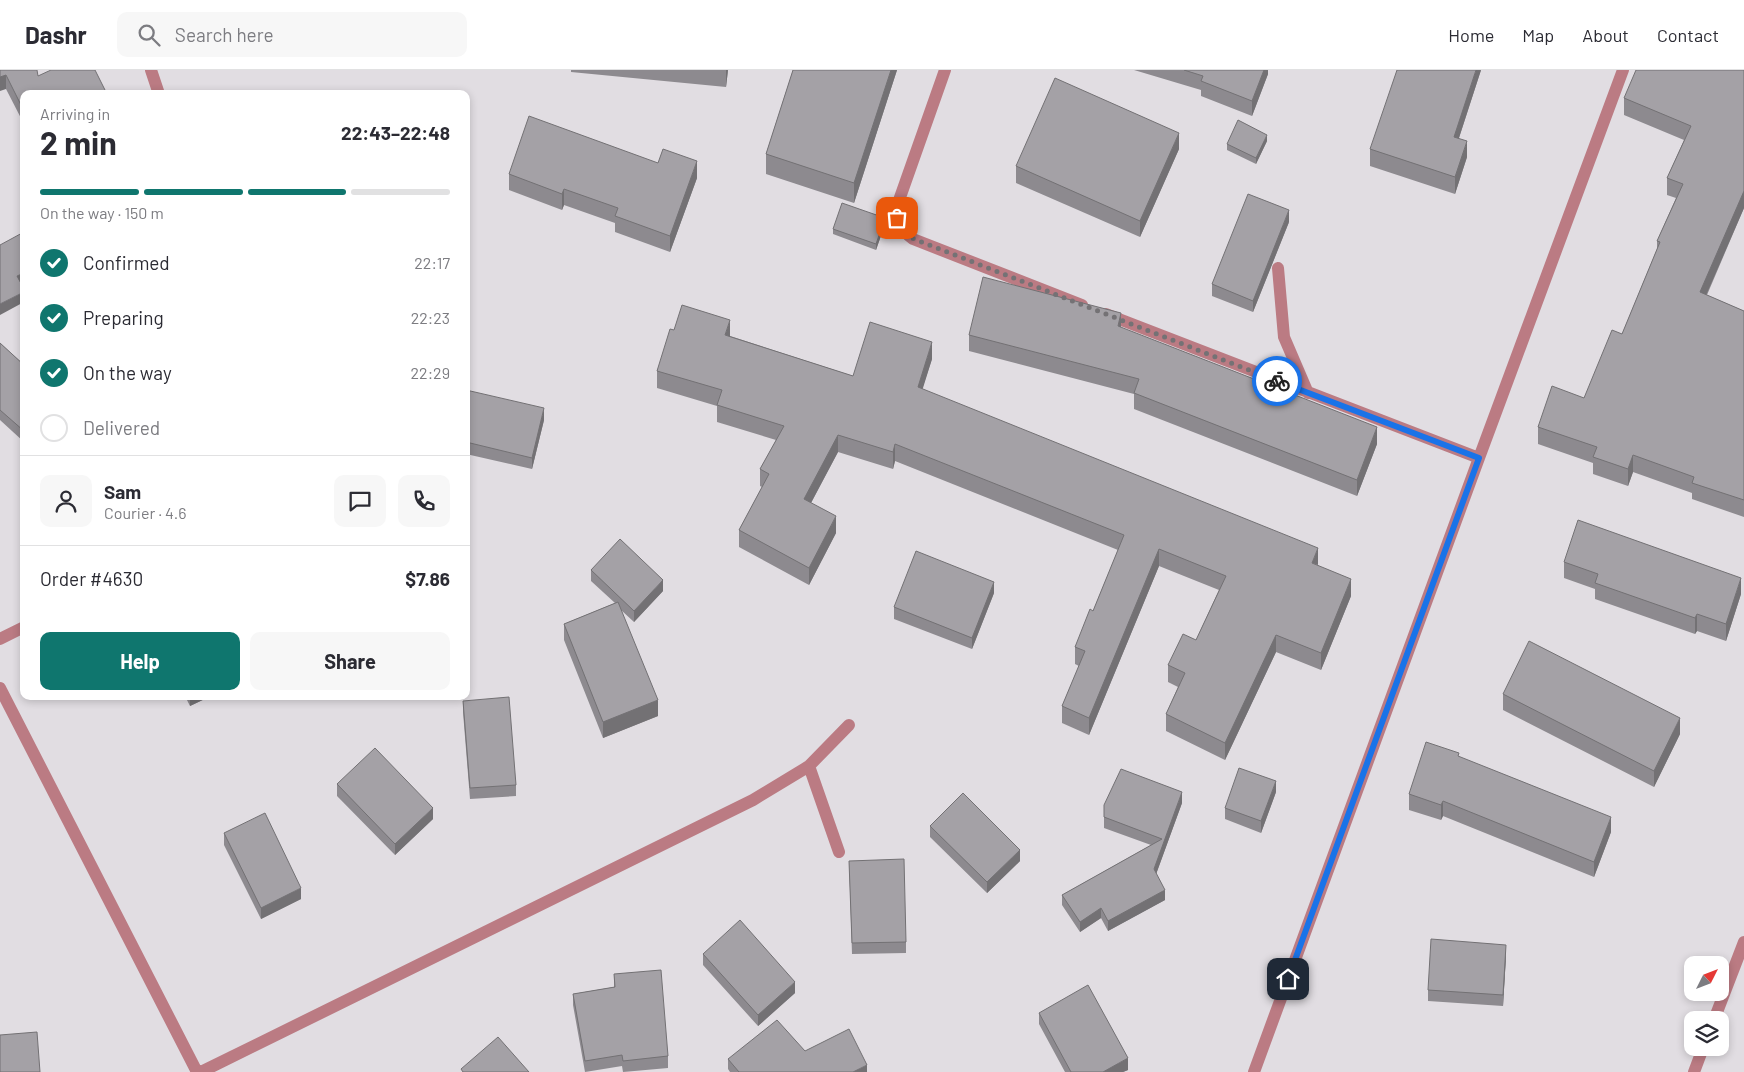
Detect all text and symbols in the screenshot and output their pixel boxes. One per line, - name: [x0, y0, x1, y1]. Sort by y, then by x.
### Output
- search box: [117, 12, 467, 57]
- text: Dashr: [25, 20, 87, 49]
- icon: search: [135, 21, 163, 49]
- text: Search here: [175, 23, 274, 46]
- text: Home: [1448, 24, 1494, 46]
- text: Map: [1522, 24, 1554, 46]
- text: About: [1582, 24, 1629, 46]
- text: Contact: [1657, 24, 1719, 46]
- text: Arriving in: [40, 104, 110, 123]
- text: 22:43–22:48: [341, 121, 450, 144]
- text: 2 min: [40, 123, 117, 161]
- pin: [876, 197, 918, 239]
- text: On the way · 150 m: [40, 203, 164, 222]
- icon: bag: [883, 204, 911, 232]
- icon: check: [40, 249, 68, 277]
- text: Confirmed: [83, 251, 170, 274]
- text: 22:17: [414, 253, 450, 272]
- icon: check: [40, 304, 68, 332]
- text: Preparing: [83, 306, 164, 329]
- text: 22:23: [411, 308, 450, 327]
- courier: [1252, 356, 1302, 406]
- icon: check: [40, 359, 68, 387]
- text: On the way: [83, 361, 172, 384]
- text: 22:29: [411, 363, 450, 382]
- icon: bike: [1263, 367, 1291, 395]
- text: Delivered: [83, 416, 160, 439]
- button: person: [40, 475, 92, 527]
- button: chat: [334, 475, 386, 527]
- button: phone: [398, 475, 450, 527]
- text: Sam: [104, 480, 141, 503]
- text: Courier · 4.6: [104, 503, 187, 522]
- text: Order #4630: [40, 567, 143, 590]
- text: $7.86: [405, 567, 450, 590]
- button: Help: [40, 632, 240, 690]
- button: Share: [250, 632, 450, 690]
- north arrow: [1684, 956, 1729, 1001]
- map controls: [1684, 956, 1729, 1056]
- pin: [1267, 958, 1309, 1000]
- icon: home: [1274, 965, 1302, 993]
- button: layers: [1684, 1011, 1729, 1056]

